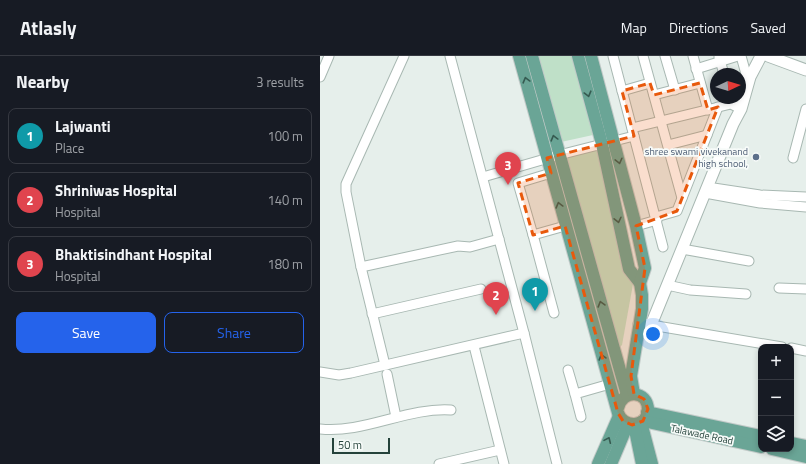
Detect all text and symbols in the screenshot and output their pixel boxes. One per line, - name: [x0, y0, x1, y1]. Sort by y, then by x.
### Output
- text: Atlasly: [20, 13, 77, 42]
- text: Map: [621, 17, 647, 38]
- text: Directions: [669, 17, 728, 38]
- text: Saved: [750, 17, 786, 38]
- north arrow: [710, 68, 746, 104]
- text: Nearby: [16, 69, 69, 95]
- text: 3 results: [256, 72, 304, 92]
- one-way arrow: [522, 76, 530, 83]
- one-way arrow: [584, 91, 592, 97]
- text: Lajwanti: [55, 115, 111, 138]
- text: 1: [26, 126, 34, 146]
- text: 100 m: [267, 126, 303, 146]
- one-way arrow: [551, 135, 559, 142]
- text: Place: [55, 138, 84, 158]
- place label: shree swami vivekanand high school,: [645, 144, 748, 171]
- pin: 3: [495, 152, 521, 185]
- marker: shree swami vivekanand high school,: [751, 152, 761, 162]
- one-way arrow: [614, 157, 623, 164]
- text: Shriniwas Hospital: [55, 179, 177, 202]
- text: 2: [26, 190, 34, 210]
- text: 140 m: [267, 190, 303, 210]
- text: Hospital: [55, 202, 100, 222]
- one-way arrow: [555, 202, 564, 209]
- one-way arrow: [614, 217, 622, 223]
- text: Bhaktisindhant Hospital: [55, 243, 212, 266]
- text: 3: [26, 254, 34, 274]
- text: 180 m: [267, 254, 303, 274]
- text: Hospital: [55, 266, 100, 286]
- pin: 1: [522, 278, 548, 311]
- pin: 2: [483, 282, 509, 315]
- one-way arrow: [597, 301, 606, 308]
- button: Save: [16, 312, 156, 353]
- button: Share: [164, 312, 304, 353]
- your location: [643, 324, 663, 344]
- map controls: [758, 344, 794, 452]
- button: +: [758, 344, 794, 380]
- one-way arrow: [598, 354, 607, 361]
- button: −: [758, 380, 794, 416]
- button: layers: [758, 416, 794, 452]
- street label: Talawade Road: [669, 421, 735, 448]
- scale bar: [332, 436, 390, 455]
- text: 50 m: [338, 437, 362, 453]
- one-way arrow: [603, 437, 611, 444]

